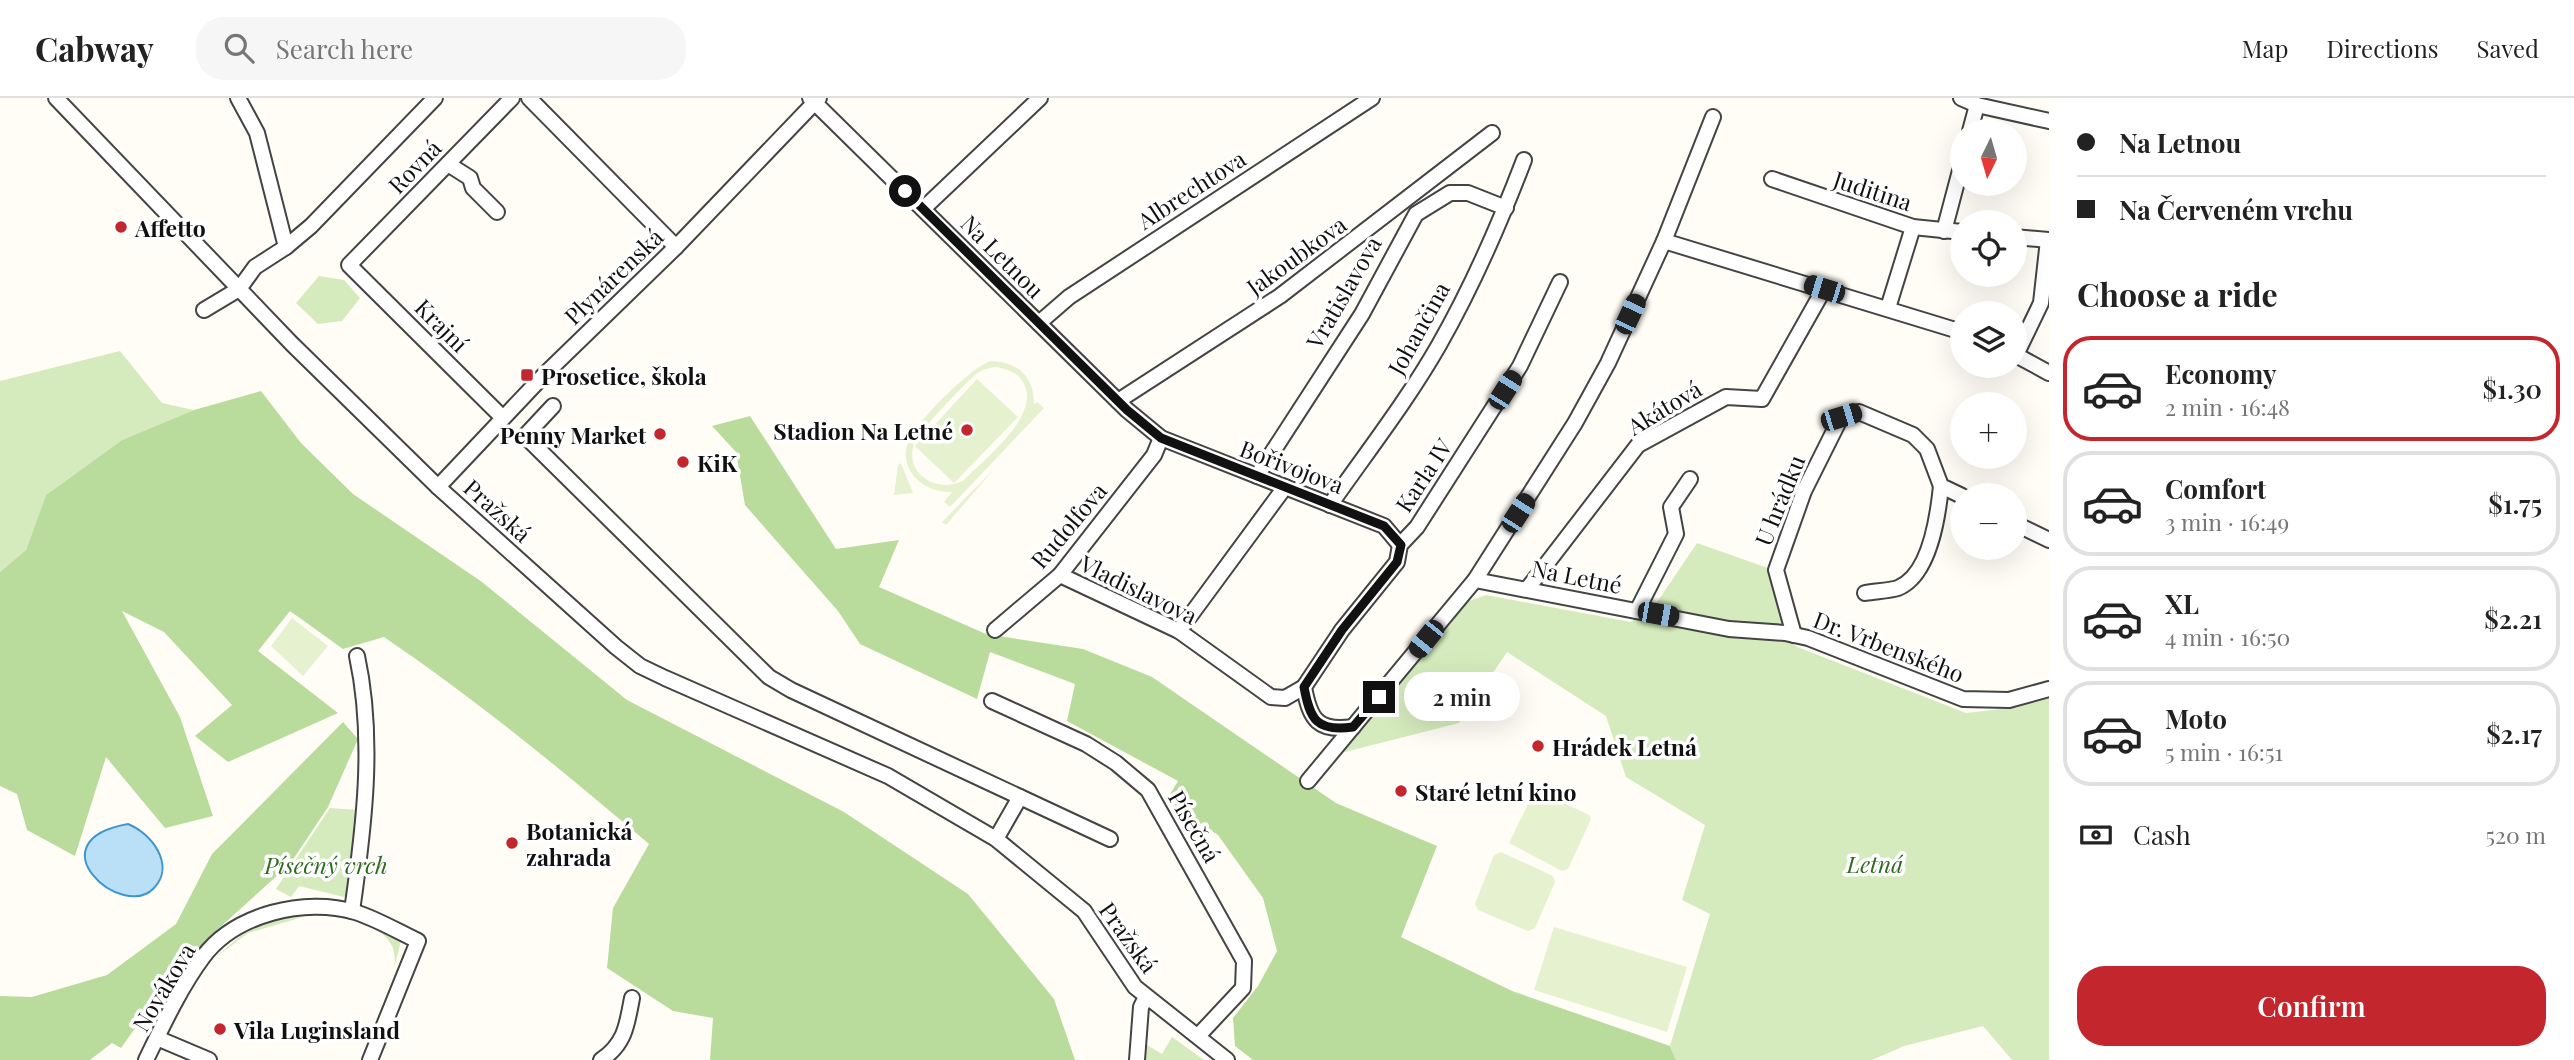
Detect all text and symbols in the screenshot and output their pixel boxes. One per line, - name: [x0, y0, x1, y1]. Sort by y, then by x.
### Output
- search box: [196, 17, 686, 80]
- text: Cabway: [35, 26, 154, 70]
- icon: search: [220, 29, 258, 67]
- text: Search here: [276, 31, 413, 66]
- text: Map: [2242, 32, 2288, 64]
- text: Directions: [2326, 32, 2439, 64]
- text: Saved: [2477, 32, 2539, 64]
- north arrow: [1950, 119, 2026, 196]
- map controls: [1950, 119, 2027, 560]
- text: Na Letnou: [2119, 125, 2241, 160]
- street label: Rovná: [381, 132, 448, 200]
- street label: Albrechtova: [1130, 142, 1252, 236]
- street label: Juditina: [1829, 162, 1917, 217]
- route start: [889, 175, 921, 207]
- text: Na Červeném vrchu: [2119, 192, 2353, 227]
- street label: Na Letnou: [955, 208, 1051, 304]
- street label: Jakoubkova: [1239, 208, 1353, 302]
- button: locate: [1950, 210, 2027, 287]
- place label: Affetto: [134, 212, 206, 243]
- marker: Affetto: [113, 219, 129, 235]
- street label: Plynárenská: [557, 221, 669, 331]
- street label: Vratislavova: [1298, 230, 1388, 355]
- text: Choose a ride: [2077, 272, 2278, 315]
- car: [1801, 273, 1848, 305]
- street label: Johančina: [1379, 276, 1456, 381]
- car: [1612, 291, 1649, 337]
- street label: Krajní: [409, 292, 476, 359]
- button: layers: [1950, 301, 2027, 378]
- text: Economy: [2165, 356, 2276, 391]
- icon: car: [2081, 357, 2144, 420]
- place label: Prosetice, škola: [541, 360, 707, 391]
- marker: Prosetice, škola: [519, 367, 535, 383]
- car: [1485, 367, 1526, 413]
- text: $1.30: [2483, 371, 2542, 406]
- street label: Akátová: [1620, 372, 1707, 442]
- text: 2 min · 16:48: [2165, 391, 2290, 422]
- button: +: [1950, 392, 2027, 469]
- car: [1818, 401, 1865, 433]
- place label: Stadion Na Letné: [773, 415, 953, 446]
- place label: Penny Market: [500, 419, 647, 450]
- marker: Stadion Na Letné: [959, 422, 975, 438]
- marker: Penny Market: [652, 426, 668, 442]
- street label: Bořivojova: [1236, 432, 1349, 500]
- street label: Karla IV: [1388, 432, 1459, 518]
- place label: KiK: [697, 447, 738, 478]
- street label: U hrádku: [1747, 450, 1811, 550]
- marker: KiK: [675, 454, 691, 470]
- text: Comfort: [2165, 471, 2266, 506]
- street label: Pražská: [458, 472, 539, 549]
- icon: car: [2081, 472, 2144, 535]
- street label: Rudolfova: [1023, 475, 1113, 574]
- button: −: [1950, 483, 2027, 560]
- text: $1.75: [2488, 486, 2542, 521]
- car: [1498, 490, 1539, 536]
- text: 3 min · 16:49: [2165, 506, 2289, 537]
- street label: Vladislavova: [1074, 547, 1203, 631]
- street label: Na Letné: [1529, 552, 1625, 600]
- text: XL: [2165, 586, 2199, 621]
- icon: car: [2081, 587, 2144, 650]
- car: [1636, 600, 1681, 628]
- text: $2.21: [2484, 601, 2542, 636]
- street label: Dr. Vrbenského: [1809, 603, 1969, 689]
- car: [1405, 616, 1448, 662]
- text: 4 min · 16:50: [2165, 621, 2290, 652]
- callout: 2 min: [1404, 672, 1519, 722]
- route end: [1363, 681, 1395, 713]
- text: 2 min: [1433, 681, 1491, 712]
- text: Moto: [2165, 701, 2227, 736]
- icon: car: [2081, 702, 2144, 765]
- text: $2.17: [2486, 716, 2542, 751]
- place label: Hrádek Letná: [1552, 731, 1697, 762]
- text: 5 min · 16:51: [2165, 736, 2283, 767]
- marker: Hrádek Letná: [1530, 738, 1546, 754]
- place label: Staré letní kino: [1415, 776, 1576, 807]
- marker: Staré letní kino: [1393, 783, 1409, 799]
- street label: Písečná: [1162, 784, 1228, 868]
- place label: Botanická zahrada: [526, 815, 633, 872]
- icon: cash: [2077, 816, 2115, 854]
- text: Cash: [2133, 817, 2191, 852]
- text: 520 m: [2485, 819, 2546, 850]
- marker: Botanická zahrada: [504, 835, 520, 851]
- park label: Letná: [1846, 848, 1903, 879]
- park label: Písečný vrch: [263, 849, 388, 880]
- street label: Pražská: [1093, 895, 1165, 979]
- street label: Novákova: [125, 937, 202, 1037]
- button: Confirm: [2077, 966, 2546, 1046]
- place label: Vila Luginsland: [233, 1014, 400, 1045]
- marker: Vila Luginsland: [212, 1021, 228, 1037]

